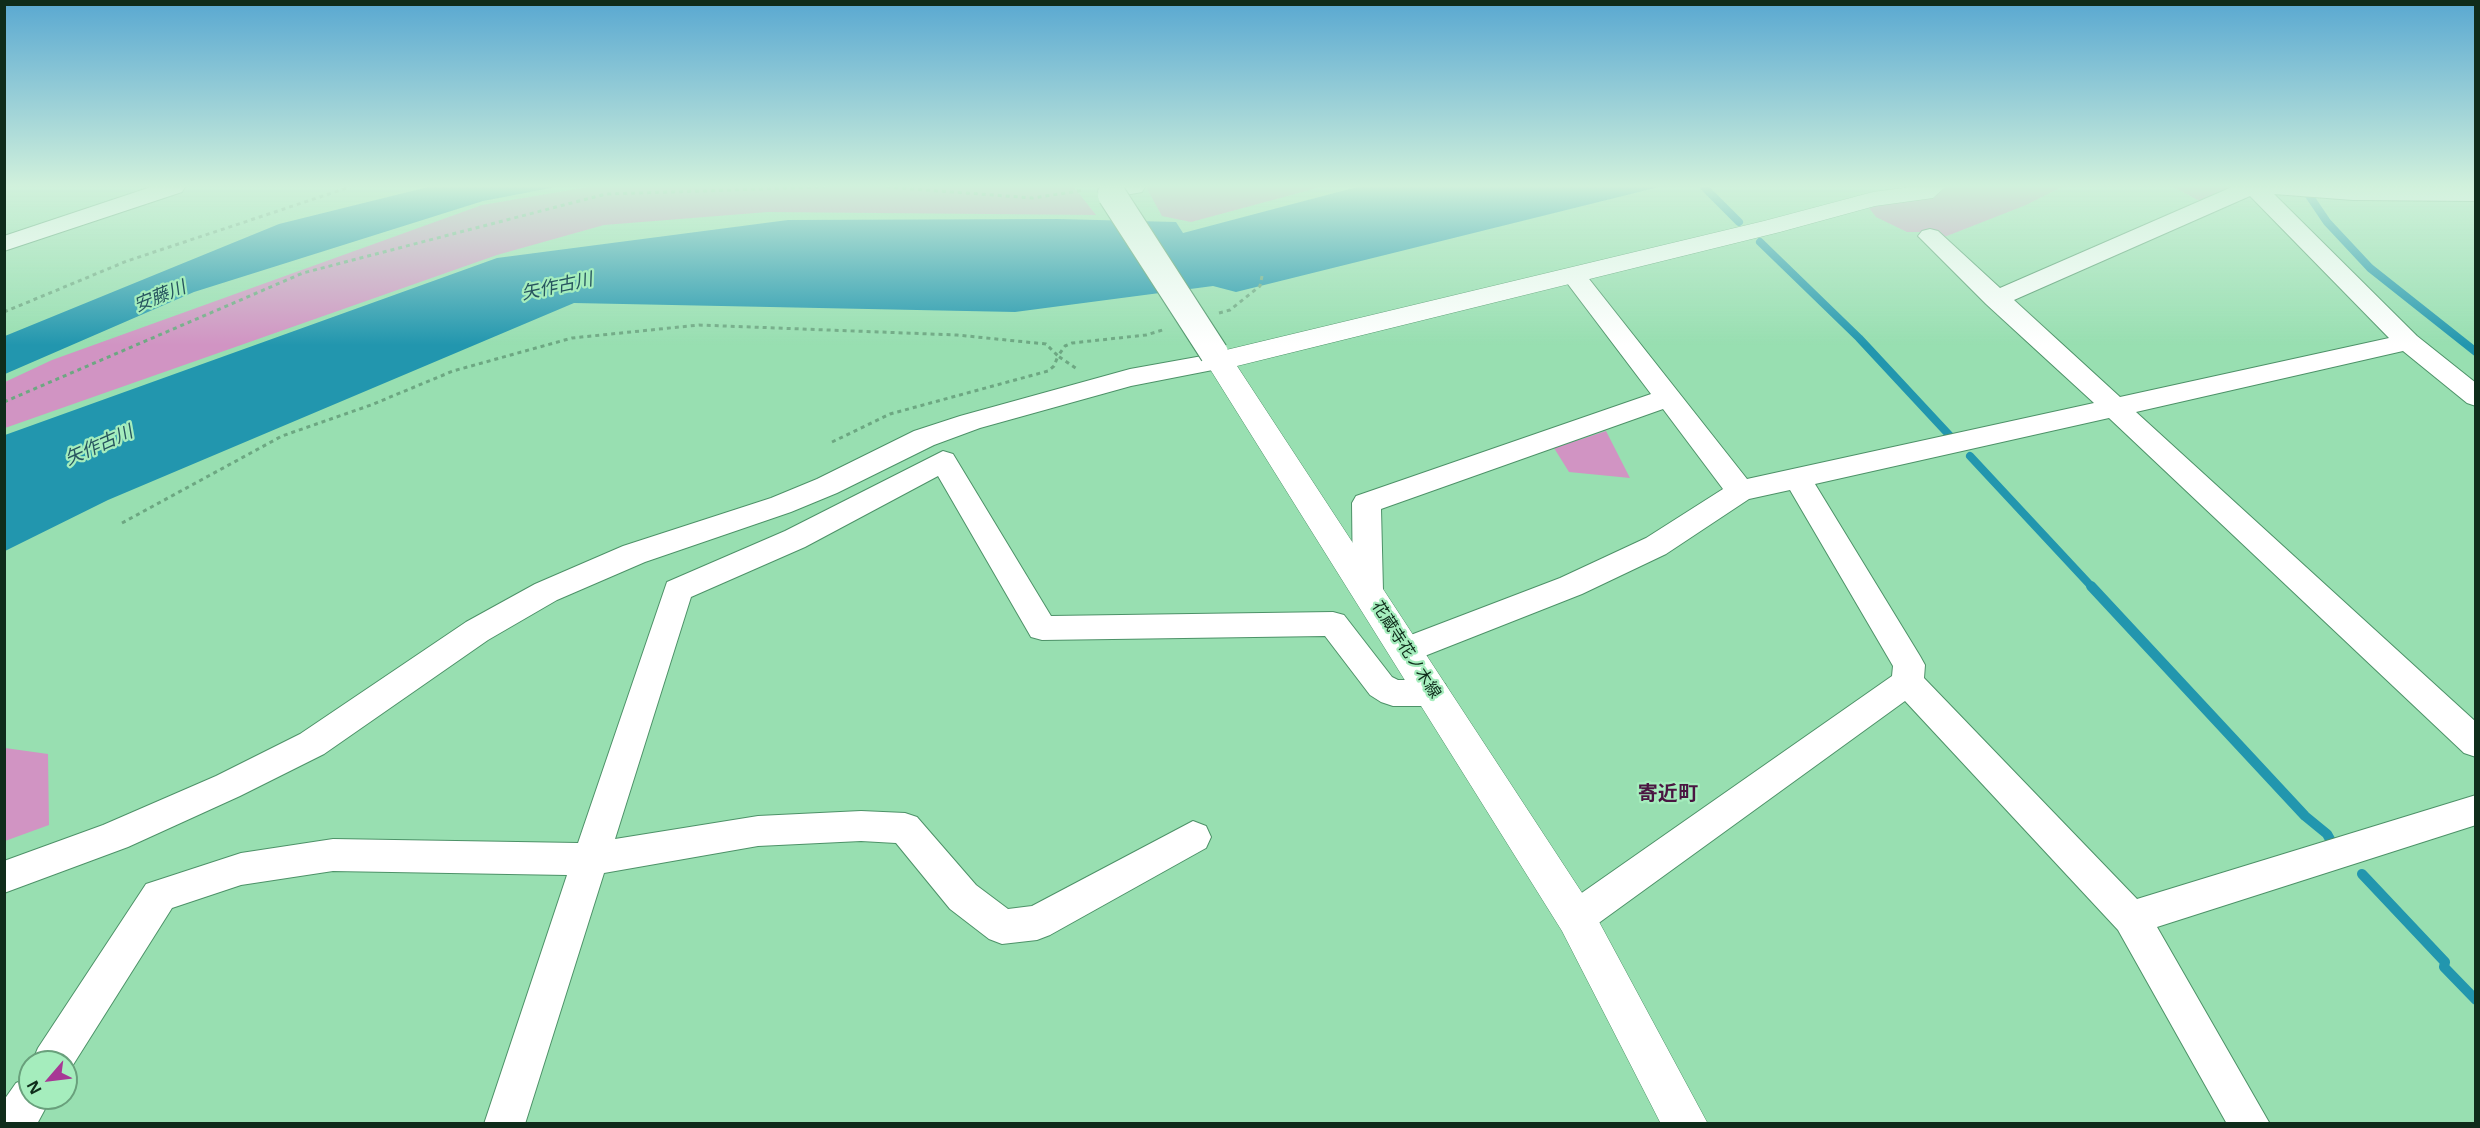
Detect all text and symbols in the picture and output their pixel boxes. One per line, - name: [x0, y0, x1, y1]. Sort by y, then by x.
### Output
- water label: 矢作古川: [520, 269, 594, 305]
- water label: 安藤川: [131, 277, 189, 317]
- water label: 矢作古川: [62, 421, 136, 471]
- street label: 花蔵寺花ノ木線: [1367, 598, 1445, 702]
- district label: 寄近町: [1638, 782, 1698, 806]
- north arrow: [18, 1050, 78, 1110]
- text: N: [21, 1077, 47, 1098]

